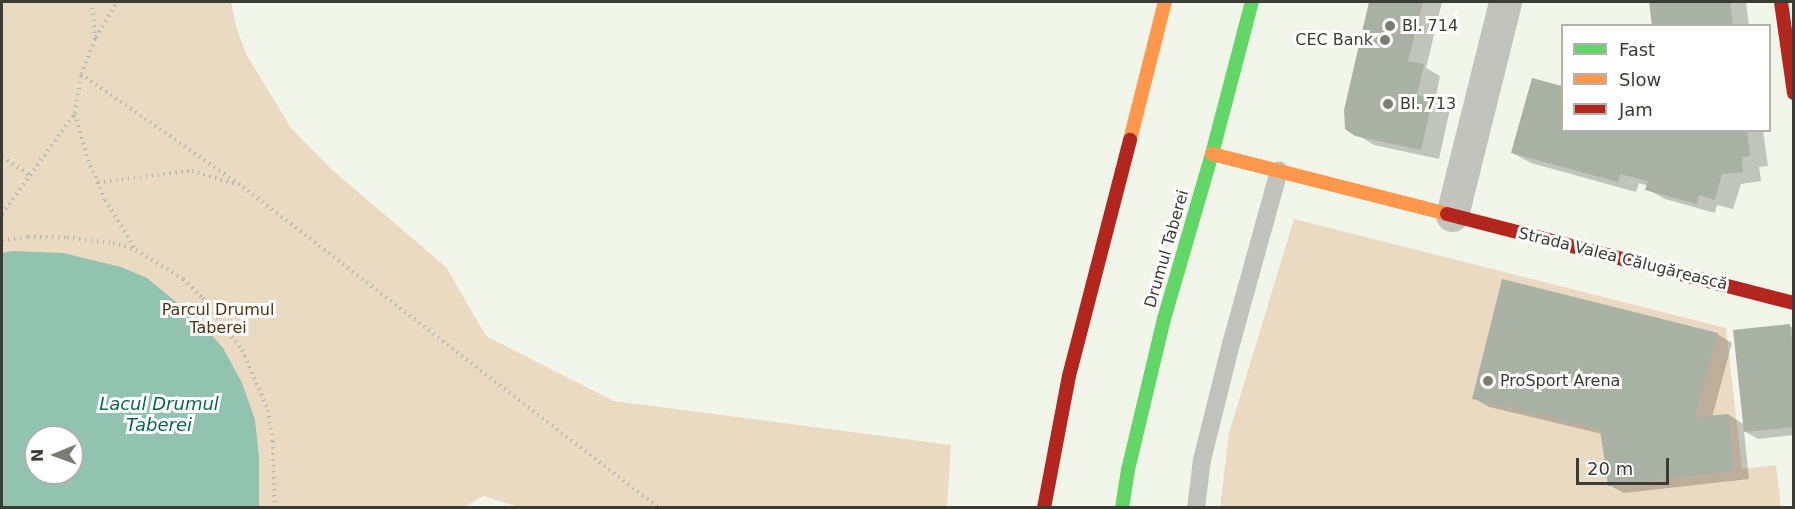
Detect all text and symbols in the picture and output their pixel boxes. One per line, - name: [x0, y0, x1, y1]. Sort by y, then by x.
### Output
- place label: Bl. 714: [1402, 16, 1458, 36]
- marker: Bl. 714: [1383, 19, 1397, 33]
- legend: [1561, 24, 1771, 132]
- place label: CEC Bank: [1295, 30, 1373, 50]
- marker: CEC Bank: [1378, 33, 1392, 47]
- text: Fast: [1619, 39, 1655, 60]
- text: Slow: [1619, 69, 1661, 90]
- place label: Bl. 713: [1400, 94, 1456, 114]
- marker: Bl. 713: [1381, 97, 1395, 111]
- text: Jam: [1619, 99, 1653, 120]
- street label: Drumul Taberei: [1141, 188, 1193, 310]
- street label: Strada Valea Călugărească: [1516, 224, 1730, 294]
- park label: Parcul Drumul Taberei: [162, 300, 274, 338]
- place label: ProSport Arena: [1500, 371, 1620, 391]
- marker: ProSport Arena: [1481, 374, 1495, 388]
- water label: Lacul Drumul Taberei: [99, 394, 219, 436]
- north arrow: [24, 425, 84, 485]
- scale bar: [1579, 446, 1672, 484]
- text: N: [28, 448, 47, 462]
- text: 20 m: [1587, 458, 1633, 479]

